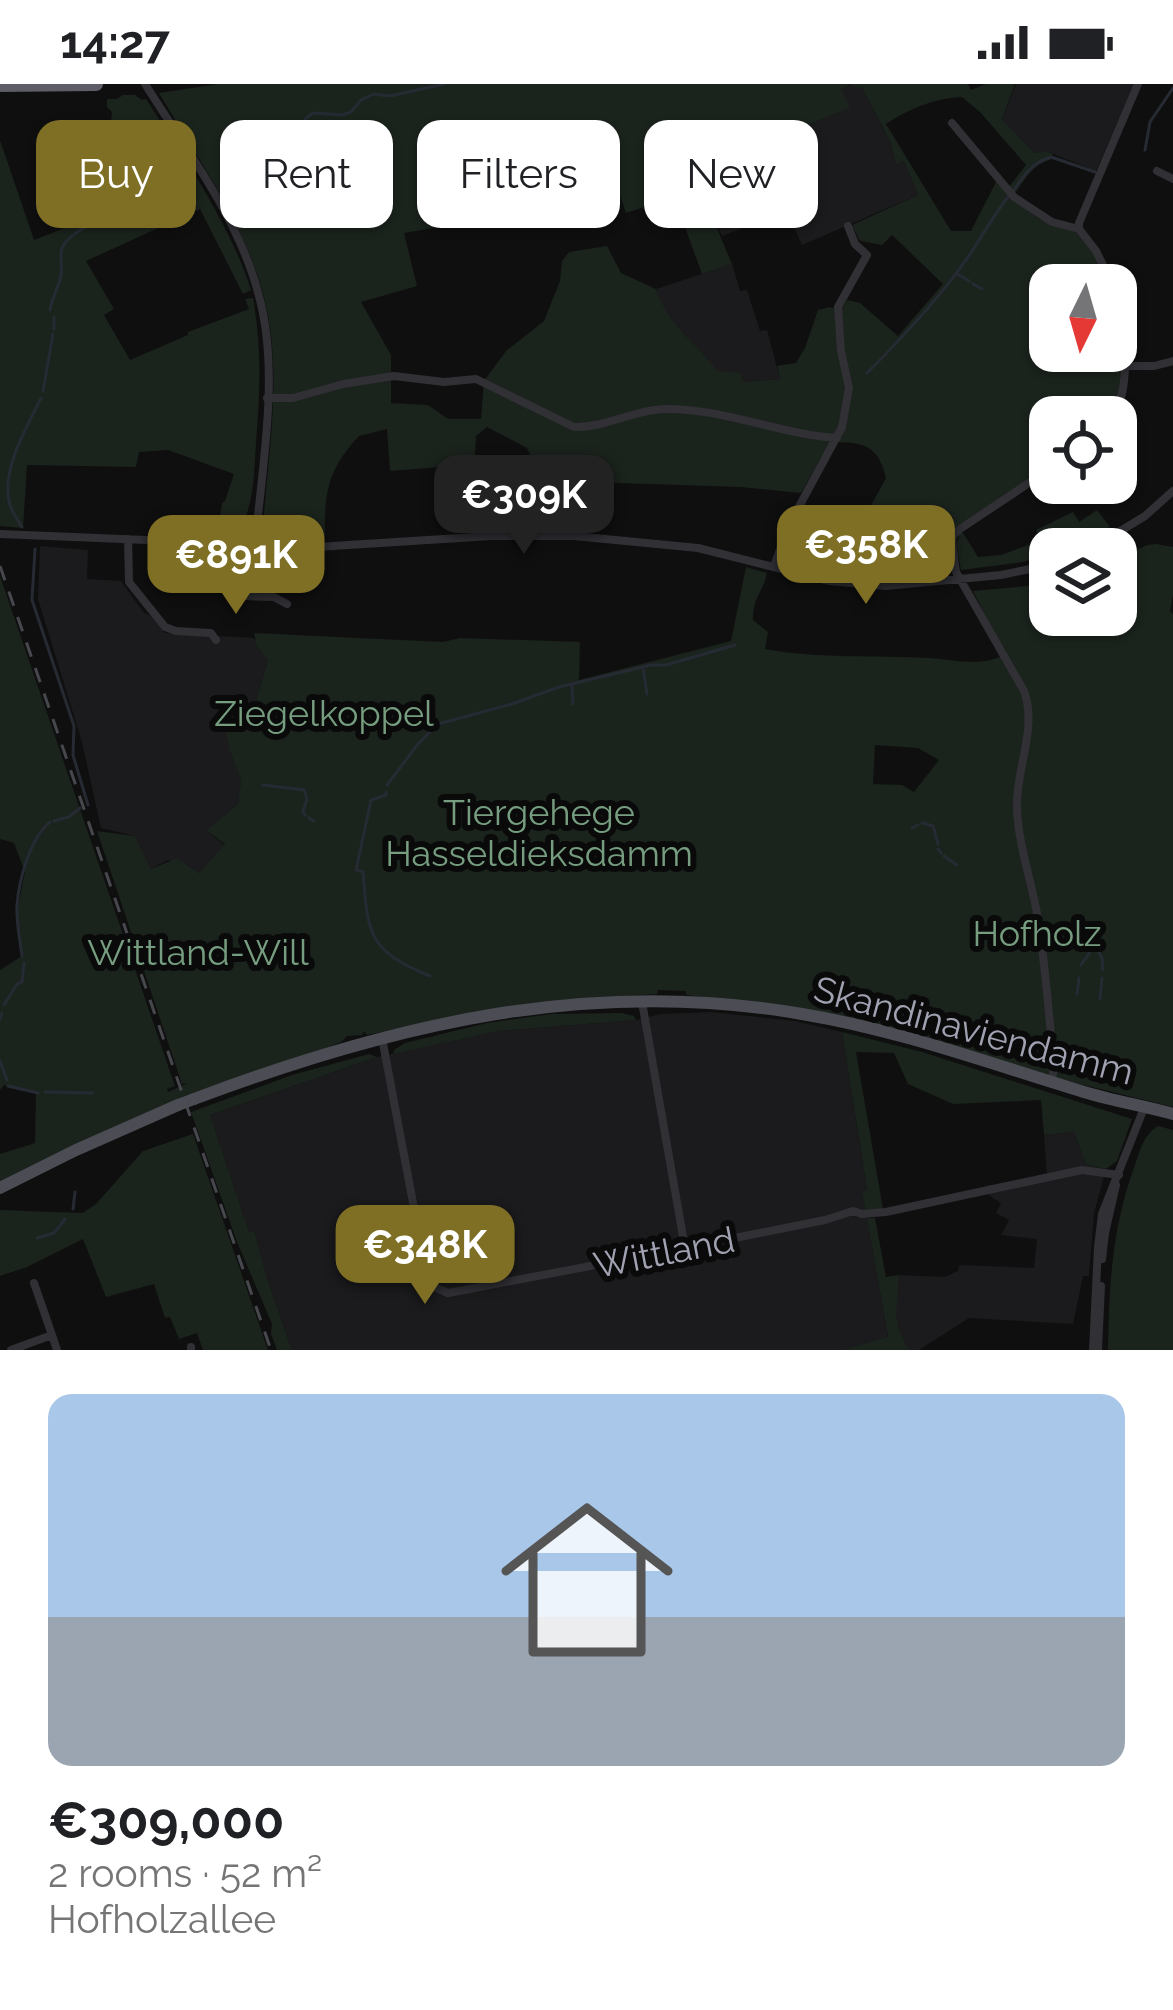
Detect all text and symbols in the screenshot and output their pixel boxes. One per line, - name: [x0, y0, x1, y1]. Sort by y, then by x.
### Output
- text: 14:27: [60, 16, 170, 69]
- chip: Buy: [36, 120, 196, 228]
- chip: Rent: [220, 120, 393, 228]
- chip: Filters: [417, 120, 620, 228]
- chip: New: [644, 120, 818, 228]
- north arrow: [1029, 264, 1137, 372]
- map controls: [1029, 264, 1137, 636]
- button: locate: [1029, 396, 1137, 504]
- pin: €309K: [440, 455, 608, 557]
- text: €309K: [461, 471, 587, 517]
- pin: €358K: [782, 505, 950, 607]
- pin: €891K: [152, 515, 320, 617]
- text: €358K: [804, 521, 928, 567]
- button: layers: [1029, 528, 1137, 636]
- text: €891K: [174, 531, 298, 577]
- park label: Ziegelkoppel: [214, 692, 434, 734]
- park label: Tiergehege Hasseldieksdamm: [385, 791, 693, 874]
- park label: Hofholz: [972, 912, 1102, 954]
- park label: Wittland-Will: [87, 931, 309, 973]
- street label: Skandinaviendamm: [810, 967, 1138, 1093]
- pin: €348K: [341, 1205, 509, 1307]
- street label: Wittland: [590, 1218, 738, 1286]
- text: €348K: [363, 1221, 487, 1267]
- icon: home: [479, 1472, 695, 1688]
- text: €309,000: [48, 1790, 284, 1850]
- text: 2 rooms · 52 m²: [48, 1850, 322, 1896]
- text: Hofholzallee: [48, 1896, 276, 1942]

